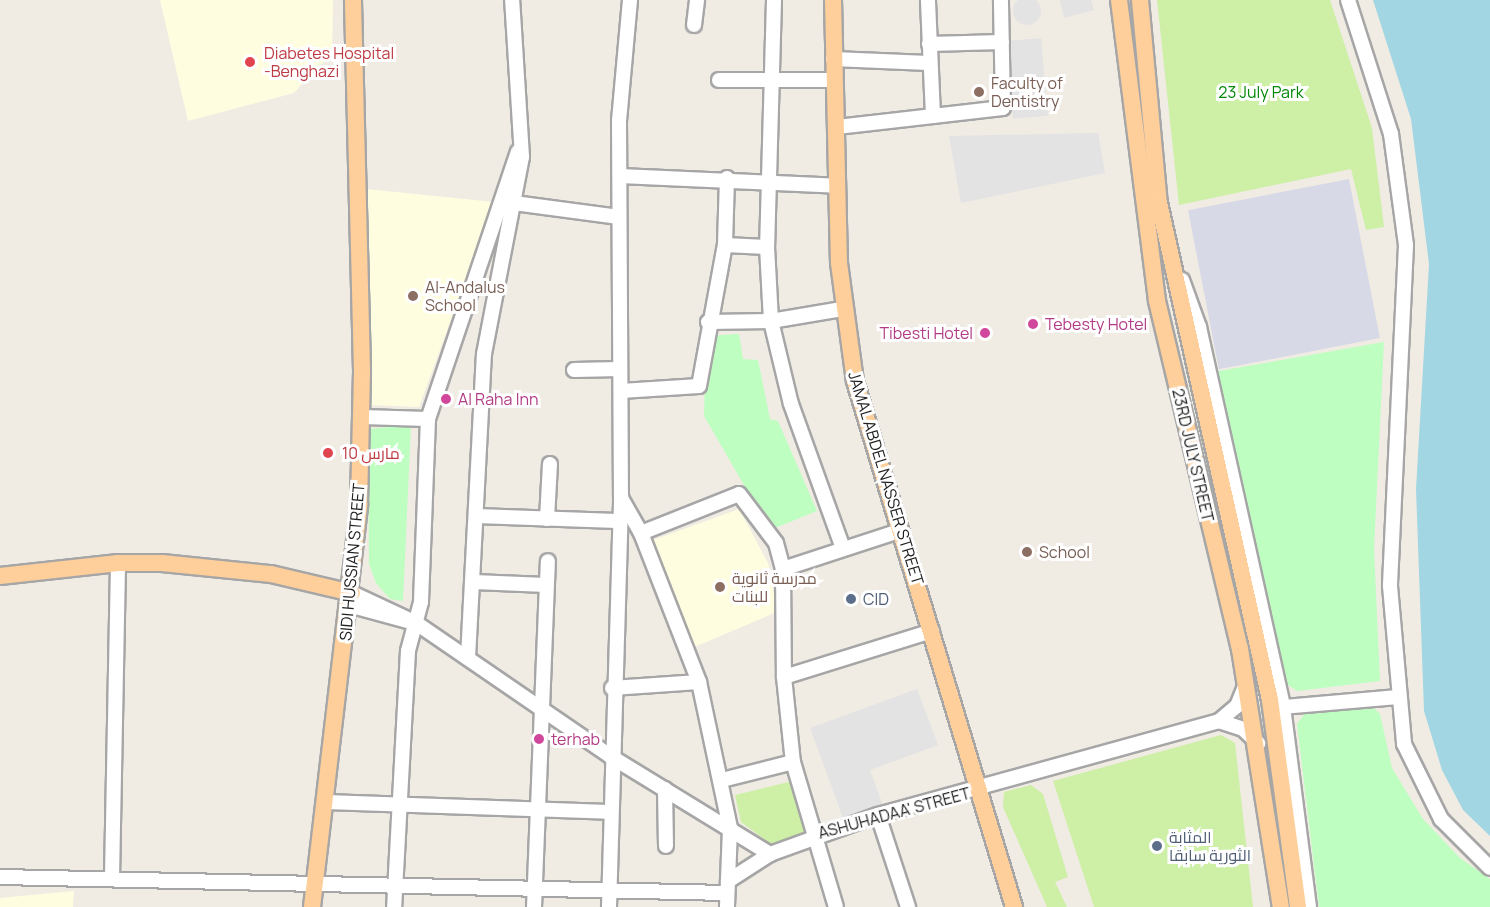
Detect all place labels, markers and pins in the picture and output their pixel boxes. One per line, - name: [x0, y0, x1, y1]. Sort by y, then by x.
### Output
- place label: Diabetes Hospital -Benghazi: [264, 43, 394, 81]
- marker: Diabetes Hospital -Benghazi: [241, 53, 259, 71]
- place label: Faculty of Dentistry: [991, 73, 1063, 111]
- marker: Faculty of Dentistry: [972, 85, 986, 99]
- place label: Al-Andalus School: [425, 277, 505, 315]
- marker: Al-Andalus School: [406, 289, 420, 303]
- place label: Tebesty Hotel: [1045, 314, 1147, 334]
- marker: Tebesty Hotel: [1026, 317, 1040, 331]
- place label: Tibesti Hotel: [880, 323, 973, 343]
- marker: Tibesti Hotel: [978, 326, 992, 340]
- place label: Al Raha Inn: [458, 389, 538, 409]
- marker: Al Raha Inn: [439, 392, 453, 406]
- place label: 10 مارس: [342, 443, 400, 463]
- marker: 10 مارس: [319, 444, 337, 462]
- place label: School: [1039, 542, 1090, 562]
- marker: School: [1020, 545, 1034, 559]
- place label: مدرسة ثانوية للبنات: [732, 568, 817, 606]
- marker: مدرسة ثانوية للبنات: [713, 580, 727, 594]
- place label: CID: [863, 589, 889, 609]
- marker: CID: [844, 592, 858, 606]
- place label: terhab: [551, 729, 600, 749]
- marker: terhab: [532, 732, 546, 746]
- place label: المثابة الثورية سابقا: [1169, 827, 1251, 865]
- marker: المثابة الثورية سابقا: [1150, 839, 1164, 853]

